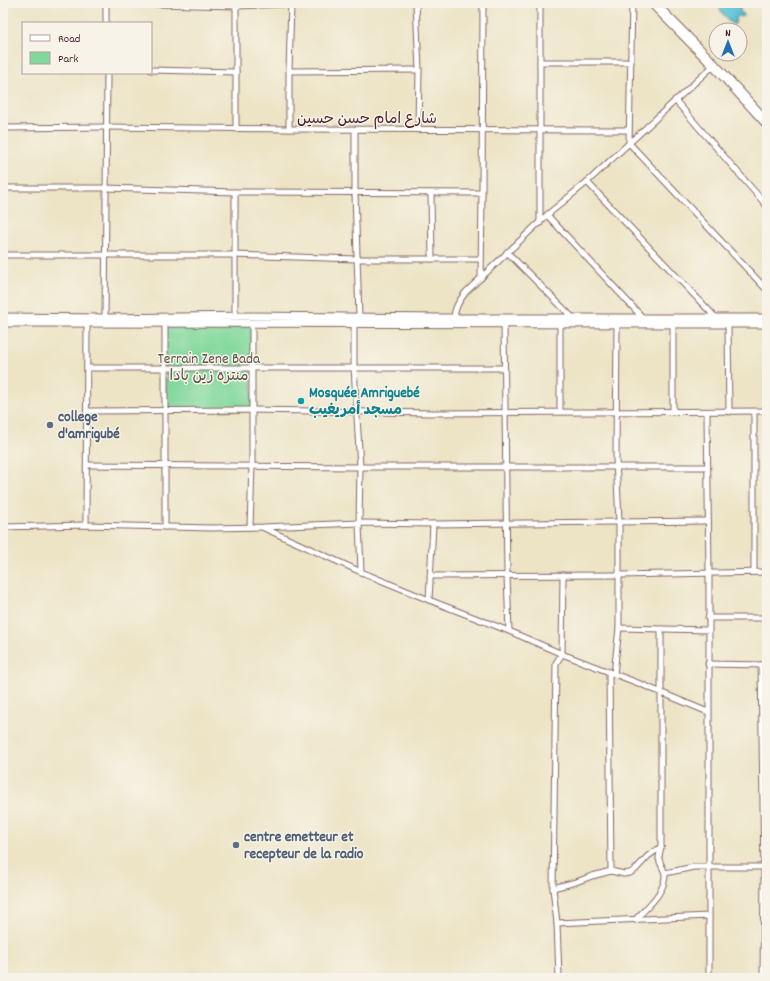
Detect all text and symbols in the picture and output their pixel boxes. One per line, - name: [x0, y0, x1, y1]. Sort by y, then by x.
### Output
- legend: [22, 22, 152, 74]
- north arrow: [708, 22, 748, 62]
- text: N: [725, 26, 731, 42]
- text: Road: [58, 31, 80, 48]
- text: Park: [58, 51, 79, 68]
- street label: شارع امام حسن حسين: [297, 109, 437, 131]
- park label: Terrain Zene Bada منتزه زين بادا: [158, 349, 261, 388]
- place label: Mosquée Amriguebé مسجد أمريغيب: [309, 383, 420, 422]
- marker: Mosquée Amriguebé مسجد أمريغيب: [296, 396, 306, 406]
- place label: college d'amrigubé: [58, 407, 120, 446]
- marker: college d'amrigubé: [45, 420, 55, 430]
- place label: centre emetteur et recepteur de la radio: [244, 827, 364, 866]
- marker: centre emetteur et recepteur de la radio: [231, 840, 241, 850]

